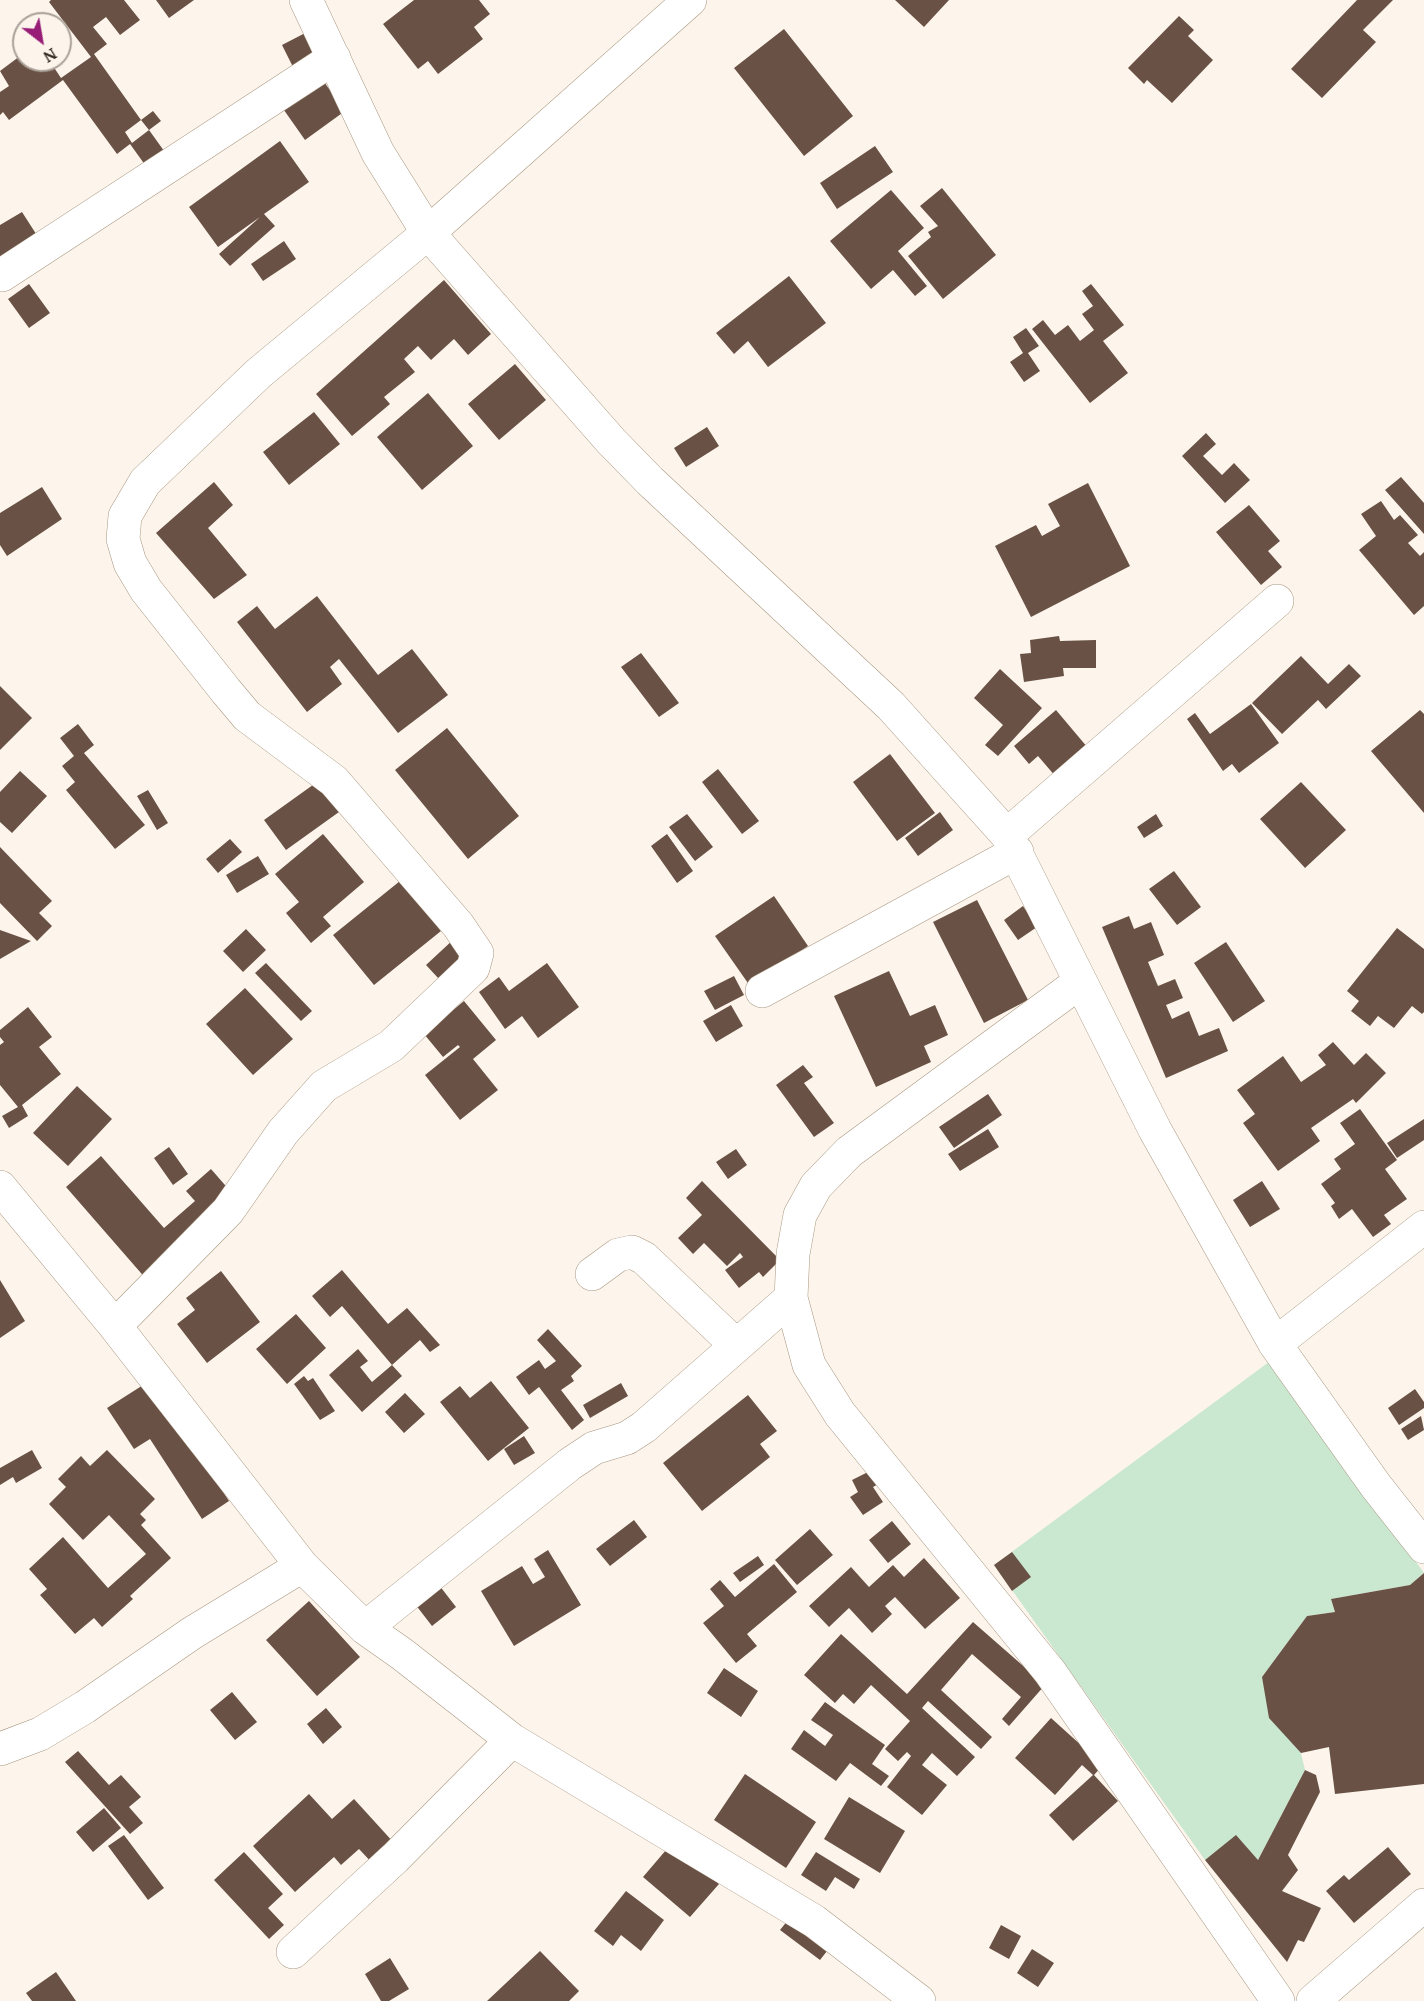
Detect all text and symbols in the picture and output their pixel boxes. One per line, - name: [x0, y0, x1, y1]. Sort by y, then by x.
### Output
- north arrow: [12, 12, 72, 72]
- text: N: [39, 43, 61, 68]

